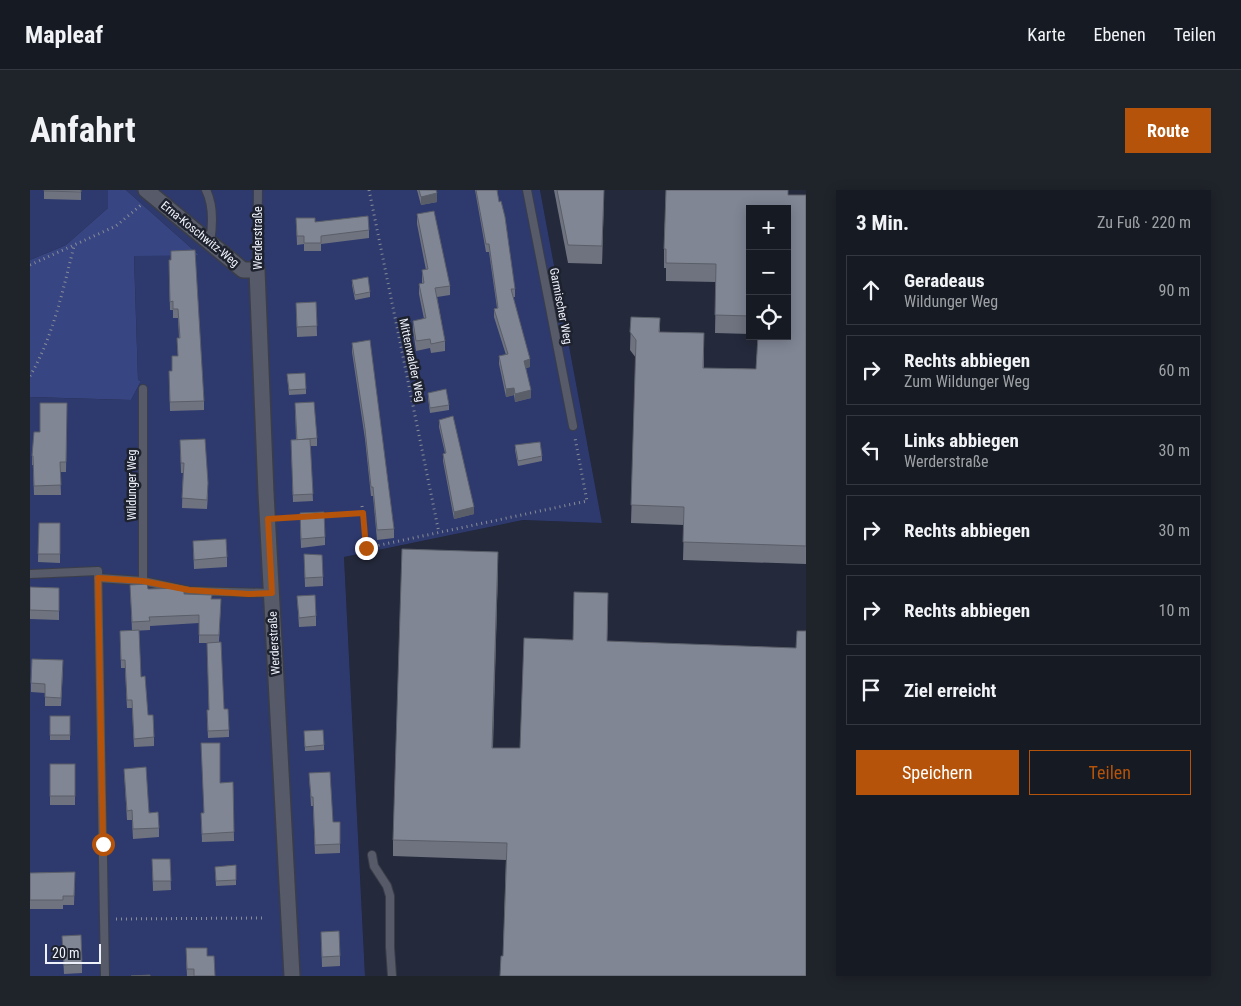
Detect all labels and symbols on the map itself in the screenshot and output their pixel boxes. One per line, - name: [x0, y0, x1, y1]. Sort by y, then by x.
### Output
- street label: Erna-Koschwitz-Weg: [158, 198, 242, 270]
- street label: Werderstraße: [251, 206, 265, 270]
- street label: Garmischer Weg: [547, 267, 575, 346]
- street label: Mittenwalder Weg: [396, 317, 428, 403]
- street label: Wildunger Weg: [125, 450, 139, 520]
- route end: [355, 537, 378, 560]
- street label: Werderstraße: [265, 611, 283, 675]
- route start: [92, 833, 115, 856]
- scale bar: [45, 941, 101, 964]

